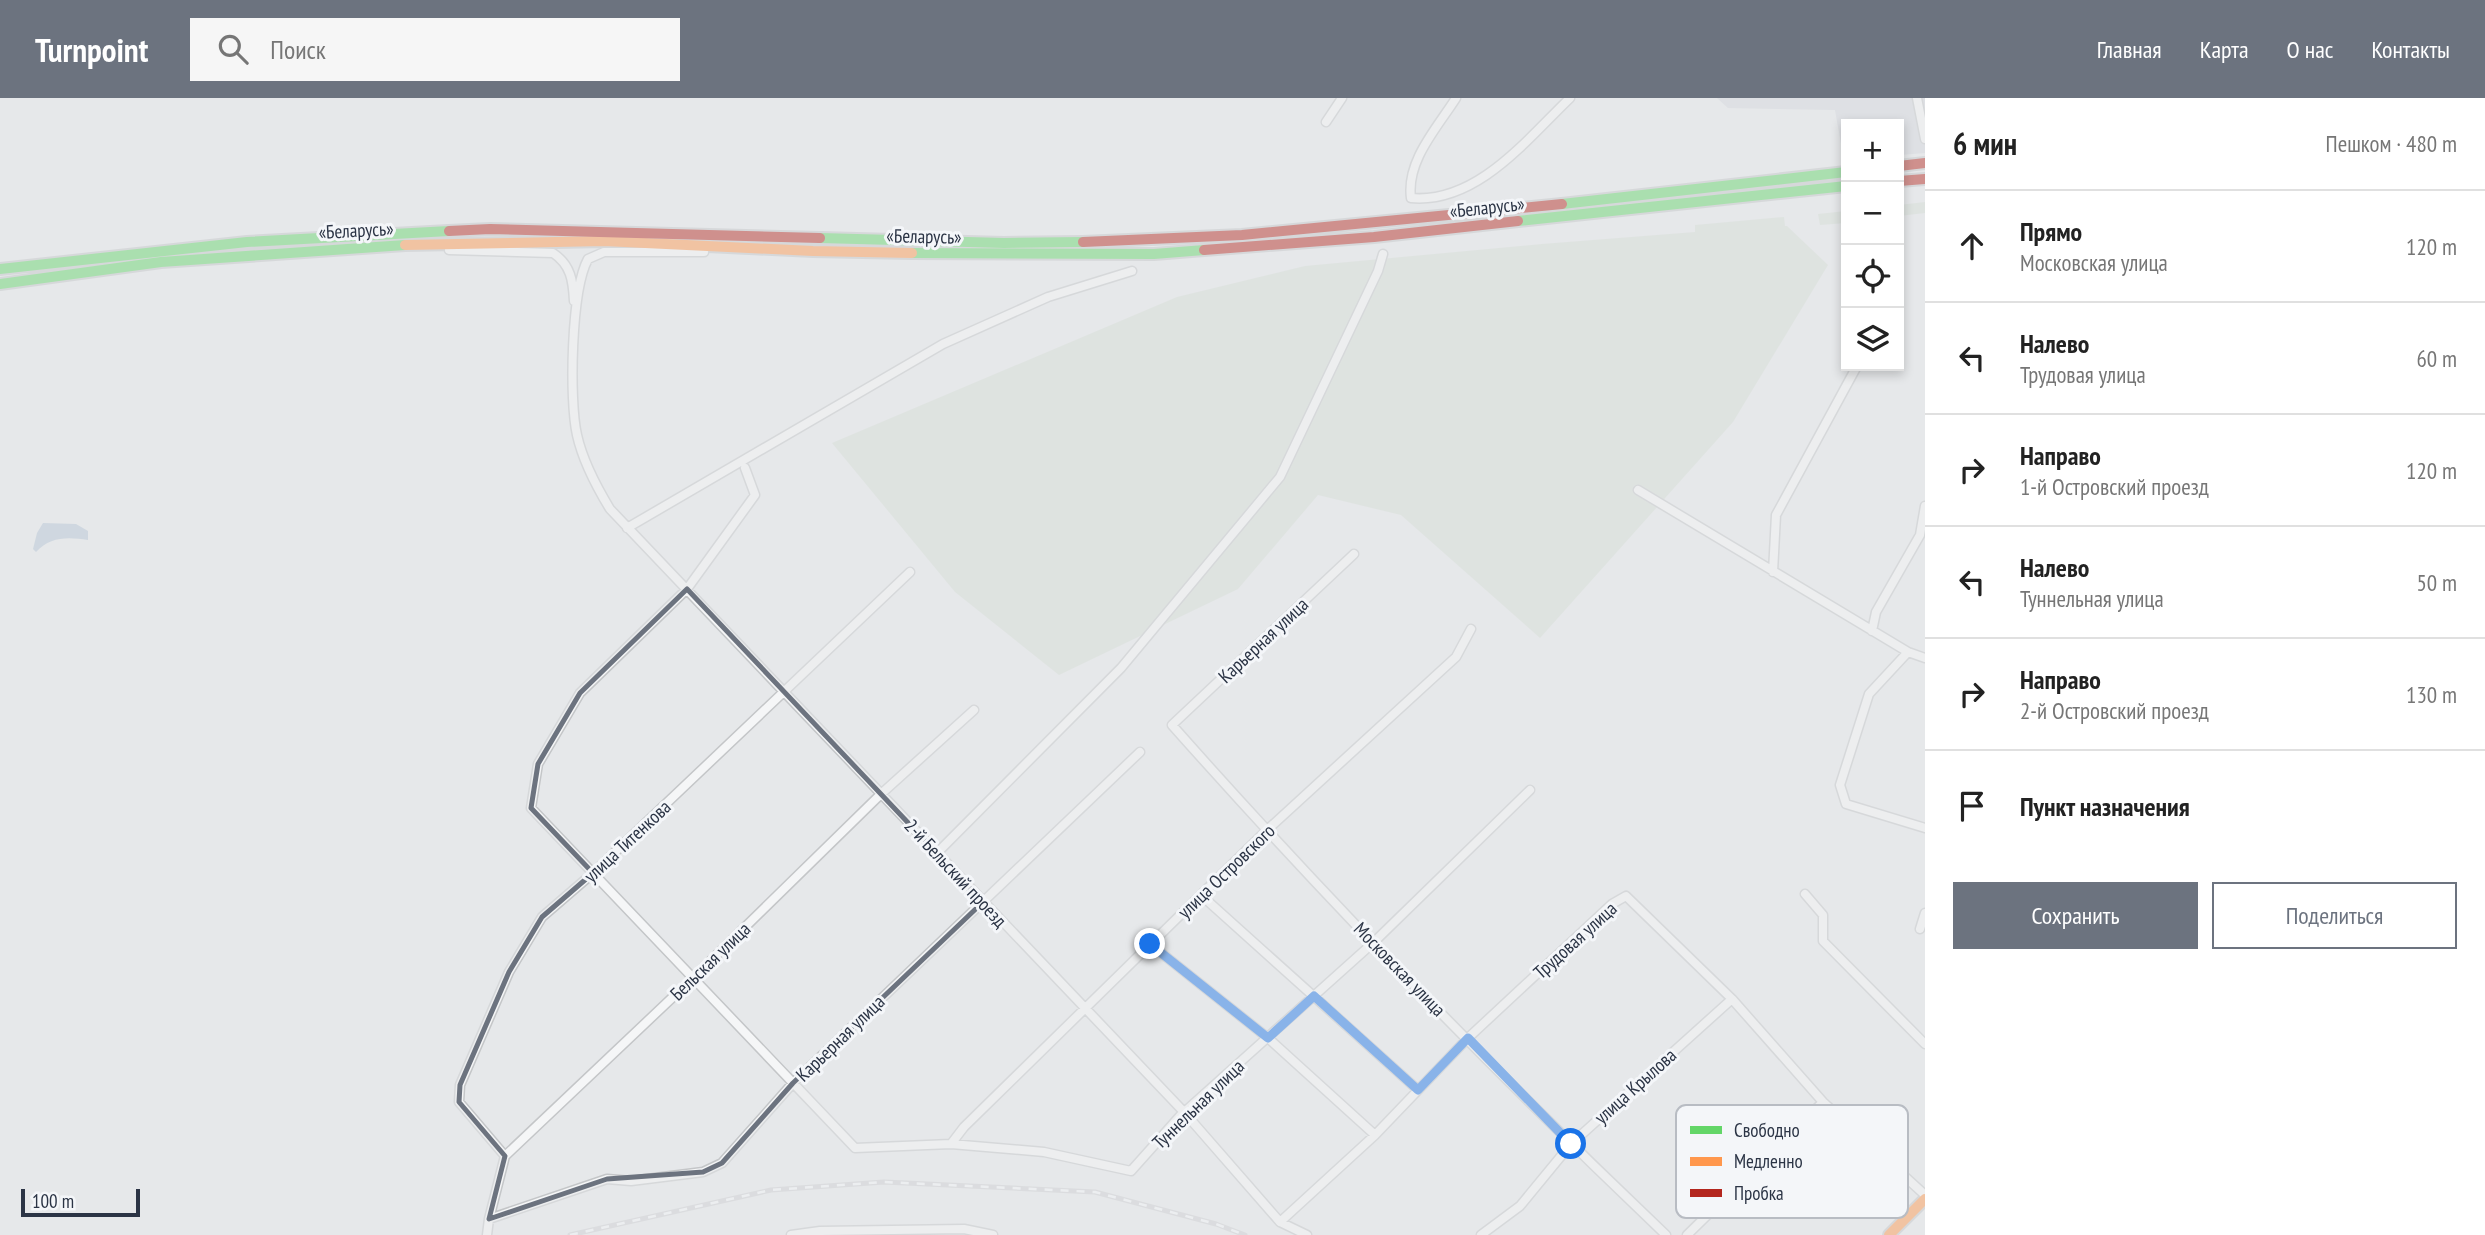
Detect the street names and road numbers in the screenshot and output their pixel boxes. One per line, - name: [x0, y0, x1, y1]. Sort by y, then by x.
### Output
- street label: «Беларусь»: [1448, 191, 1526, 223]
- street label: «Беларусь»: [318, 216, 394, 244]
- street label: «Беларусь»: [886, 223, 962, 249]
- street label: Карьерная улица: [1213, 592, 1313, 688]
- street label: улица Титенкова: [579, 795, 675, 887]
- street label: 2-й Бельский проезд: [900, 814, 1013, 933]
- street label: улица Островского: [1172, 819, 1280, 923]
- street label: Трудовая улица: [1528, 896, 1622, 984]
- street label: Бельская улица: [665, 917, 755, 1005]
- street label: Московская улица: [1349, 917, 1451, 1021]
- street label: Карьерная улица: [790, 990, 890, 1086]
- street label: улица Крылова: [1589, 1043, 1681, 1129]
- street label: Туннельная улица: [1147, 1054, 1249, 1154]

